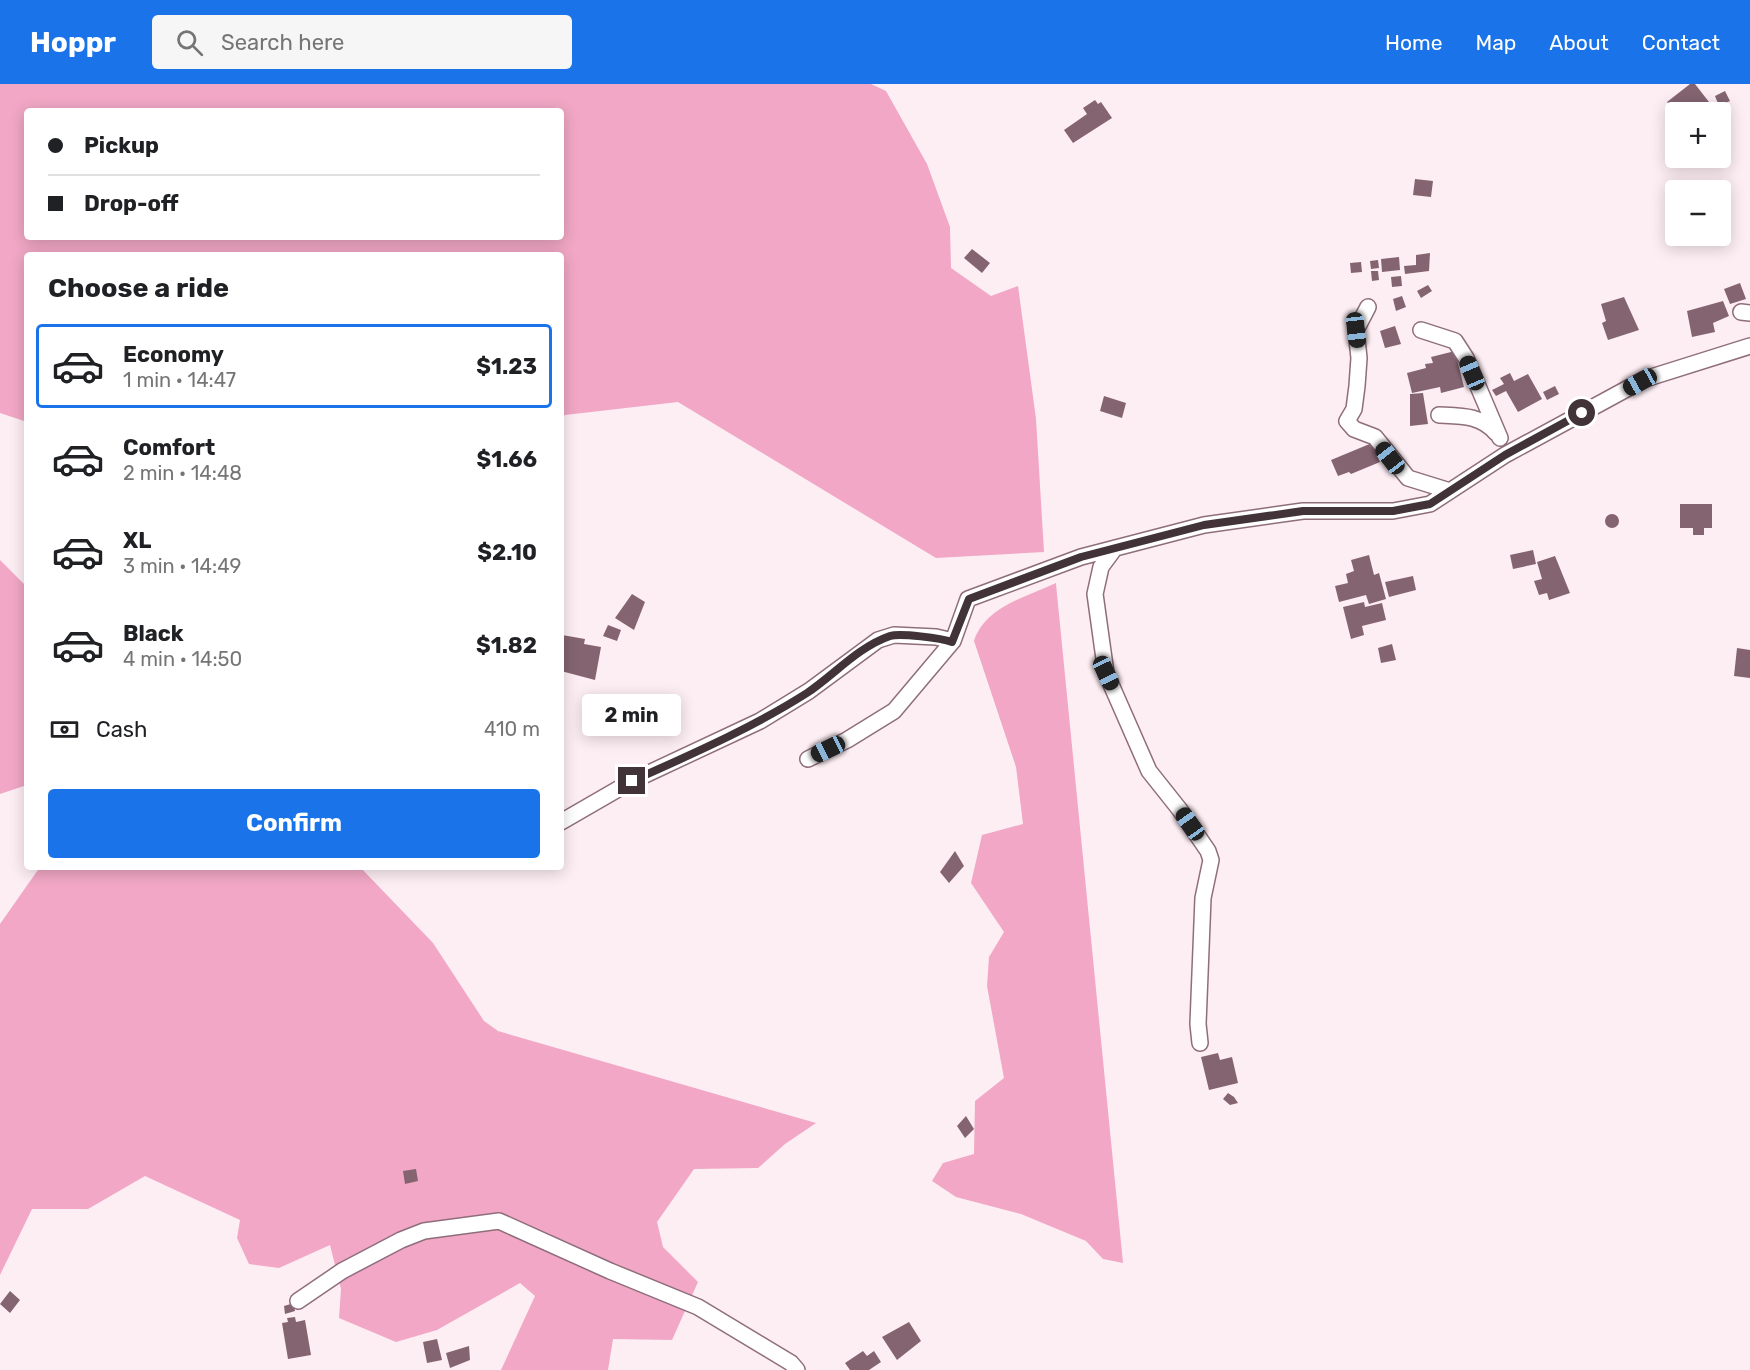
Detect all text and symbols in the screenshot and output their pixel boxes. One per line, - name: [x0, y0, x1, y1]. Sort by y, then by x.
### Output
- search box: [152, 15, 572, 69]
- text: Hoppr: [30, 26, 116, 59]
- icon: search: [173, 26, 206, 59]
- text: Search here: [221, 29, 344, 56]
- text: Home: [1385, 30, 1442, 55]
- text: Map: [1475, 30, 1516, 55]
- text: About: [1549, 30, 1609, 55]
- text: Contact: [1642, 30, 1720, 55]
- map controls: [1665, 102, 1731, 246]
- button: +: [1665, 102, 1731, 168]
- text: Pickup: [84, 132, 159, 159]
- button: −: [1665, 180, 1731, 246]
- text: Drop-off: [84, 190, 179, 217]
- text: Choose a ride: [48, 272, 229, 304]
- car: [1345, 311, 1367, 349]
- icon: car: [51, 339, 105, 393]
- text: Economy: [123, 341, 224, 368]
- text: $1.23: [476, 353, 537, 380]
- car: [1457, 353, 1487, 393]
- car: [1620, 365, 1660, 399]
- text: 1 min · 14:47: [123, 368, 236, 392]
- route start: [1568, 399, 1595, 426]
- icon: car: [51, 432, 105, 486]
- text: Comfort: [123, 434, 215, 461]
- car: [1372, 438, 1408, 478]
- text: $1.66: [477, 446, 537, 473]
- text: 2 min · 14:48: [123, 461, 242, 485]
- icon: car: [51, 525, 105, 579]
- text: XL: [123, 527, 151, 554]
- text: $2.10: [477, 539, 537, 566]
- text: 3 min · 14:49: [123, 554, 241, 578]
- icon: car: [51, 618, 105, 672]
- text: Black: [123, 620, 184, 647]
- text: $1.82: [476, 632, 537, 659]
- text: 4 min · 14:50: [123, 647, 242, 671]
- car: [1090, 653, 1122, 693]
- callout: 2 min: [582, 694, 682, 736]
- text: 2 min: [604, 703, 659, 727]
- icon: cash: [48, 713, 81, 746]
- text: Cash: [96, 716, 147, 743]
- text: 410 m: [484, 717, 540, 741]
- car: [808, 733, 848, 765]
- route end: [618, 767, 645, 794]
- button: Confirm: [48, 789, 540, 858]
- car: [1172, 804, 1208, 844]

